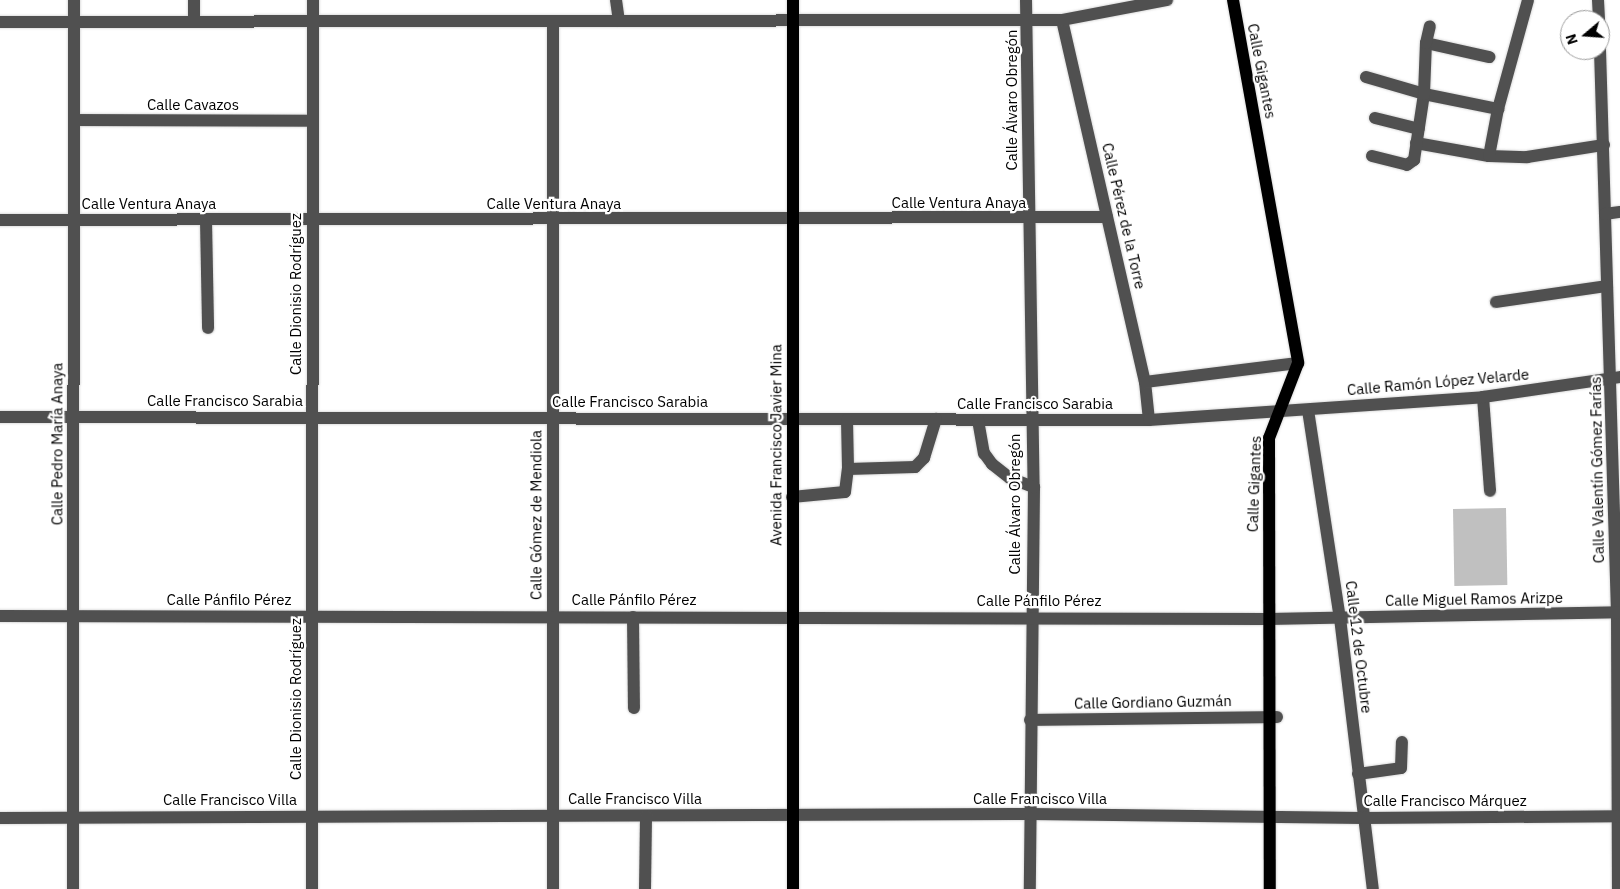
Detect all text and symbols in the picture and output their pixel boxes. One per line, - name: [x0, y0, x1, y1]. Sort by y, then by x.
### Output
- north arrow: [1560, 10, 1610, 60]
- street label: Calle Gigantes: [1244, 22, 1280, 120]
- street label: Calle Álvaro Obregón: [1003, 29, 1021, 171]
- text: N: [1562, 32, 1582, 47]
- street label: Calle Cavazos: [147, 96, 239, 114]
- street label: Calle Pérez de la Torre: [1098, 141, 1150, 291]
- street label: Calle Ventura Anaya: [892, 194, 1026, 212]
- street label: Calle Ventura Anaya: [82, 195, 216, 213]
- street label: Calle Ventura Anaya: [487, 195, 621, 213]
- street label: Calle Dionisio Rodríguez: [287, 213, 305, 375]
- street label: Avenida Francisco Javier Mina: [767, 344, 785, 546]
- street label: Calle Pedro María Anaya: [48, 363, 66, 525]
- street label: Calle Ramón López Velarde: [1346, 365, 1530, 399]
- street label: Calle Valentín Gómez Farías: [1586, 376, 1608, 564]
- street label: Calle Francisco Sarabia: [147, 392, 303, 410]
- street label: Calle Francisco Sarabia: [552, 393, 708, 411]
- street label: Calle Francisco Sarabia: [957, 395, 1113, 413]
- street label: Calle Gómez de Mendiola: [527, 430, 545, 600]
- street label: Calle Álvaro Obregón: [1006, 433, 1024, 575]
- street label: Calle Gigantes: [1243, 435, 1265, 533]
- street label: Calle 12 de Octubre: [1342, 580, 1376, 714]
- street label: Calle Miguel Ramos Arizpe: [1385, 588, 1563, 610]
- street label: Calle Pánfilo Pérez: [167, 591, 291, 609]
- street label: Calle Pánfilo Pérez: [572, 591, 696, 609]
- street label: Calle Pánfilo Pérez: [977, 592, 1101, 610]
- street label: Calle Dionisio Rodríguez: [287, 618, 305, 780]
- street label: Calle Gordiano Guzmán: [1074, 692, 1232, 712]
- street label: Calle Francisco Villa: [568, 790, 702, 808]
- street label: Calle Francisco Villa: [973, 790, 1107, 808]
- street label: Calle Francisco Villa: [163, 791, 297, 809]
- street label: Calle Francisco Márquez: [1363, 792, 1527, 810]

